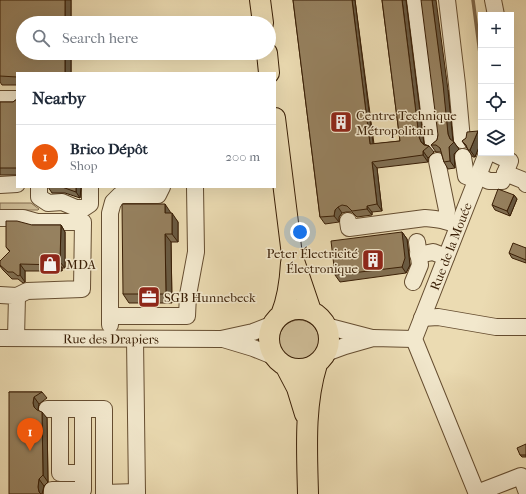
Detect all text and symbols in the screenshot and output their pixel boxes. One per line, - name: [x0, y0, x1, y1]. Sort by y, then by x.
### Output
- map controls: [478, 12, 514, 156]
- button: +: [478, 12, 514, 48]
- search box: [16, 16, 276, 60]
- icon: search: [30, 27, 52, 49]
- text: Search here: [62, 29, 138, 47]
- button: −: [478, 48, 514, 84]
- button: locate: [478, 84, 514, 120]
- text: Nearby: [32, 88, 86, 108]
- place label: Centre Technique Métropolitain: [356, 108, 457, 138]
- building icon: Centre Technique Métropolitain: [328, 109, 354, 135]
- button: layers: [478, 120, 514, 156]
- text: Brico Dépôt: [70, 140, 148, 158]
- text: 1: [43, 149, 47, 164]
- text: 200 m: [225, 149, 260, 164]
- text: Shop: [70, 158, 98, 173]
- street label: Rue de la Mouée: [426, 200, 475, 292]
- your location: [290, 222, 310, 242]
- place label: Peter Électricité Électronique: [267, 246, 359, 276]
- building icon: Peter Électricité Électronique: [360, 247, 386, 273]
- shop icon: MDA: [37, 251, 63, 277]
- place label: MDA: [66, 257, 97, 272]
- office icon: SGB Hunnebeck: [136, 284, 162, 310]
- place label: SGB Hunnebeck: [164, 290, 256, 305]
- street label: Rue des Drapiers: [63, 331, 159, 346]
- pin: 1: [17, 418, 43, 451]

